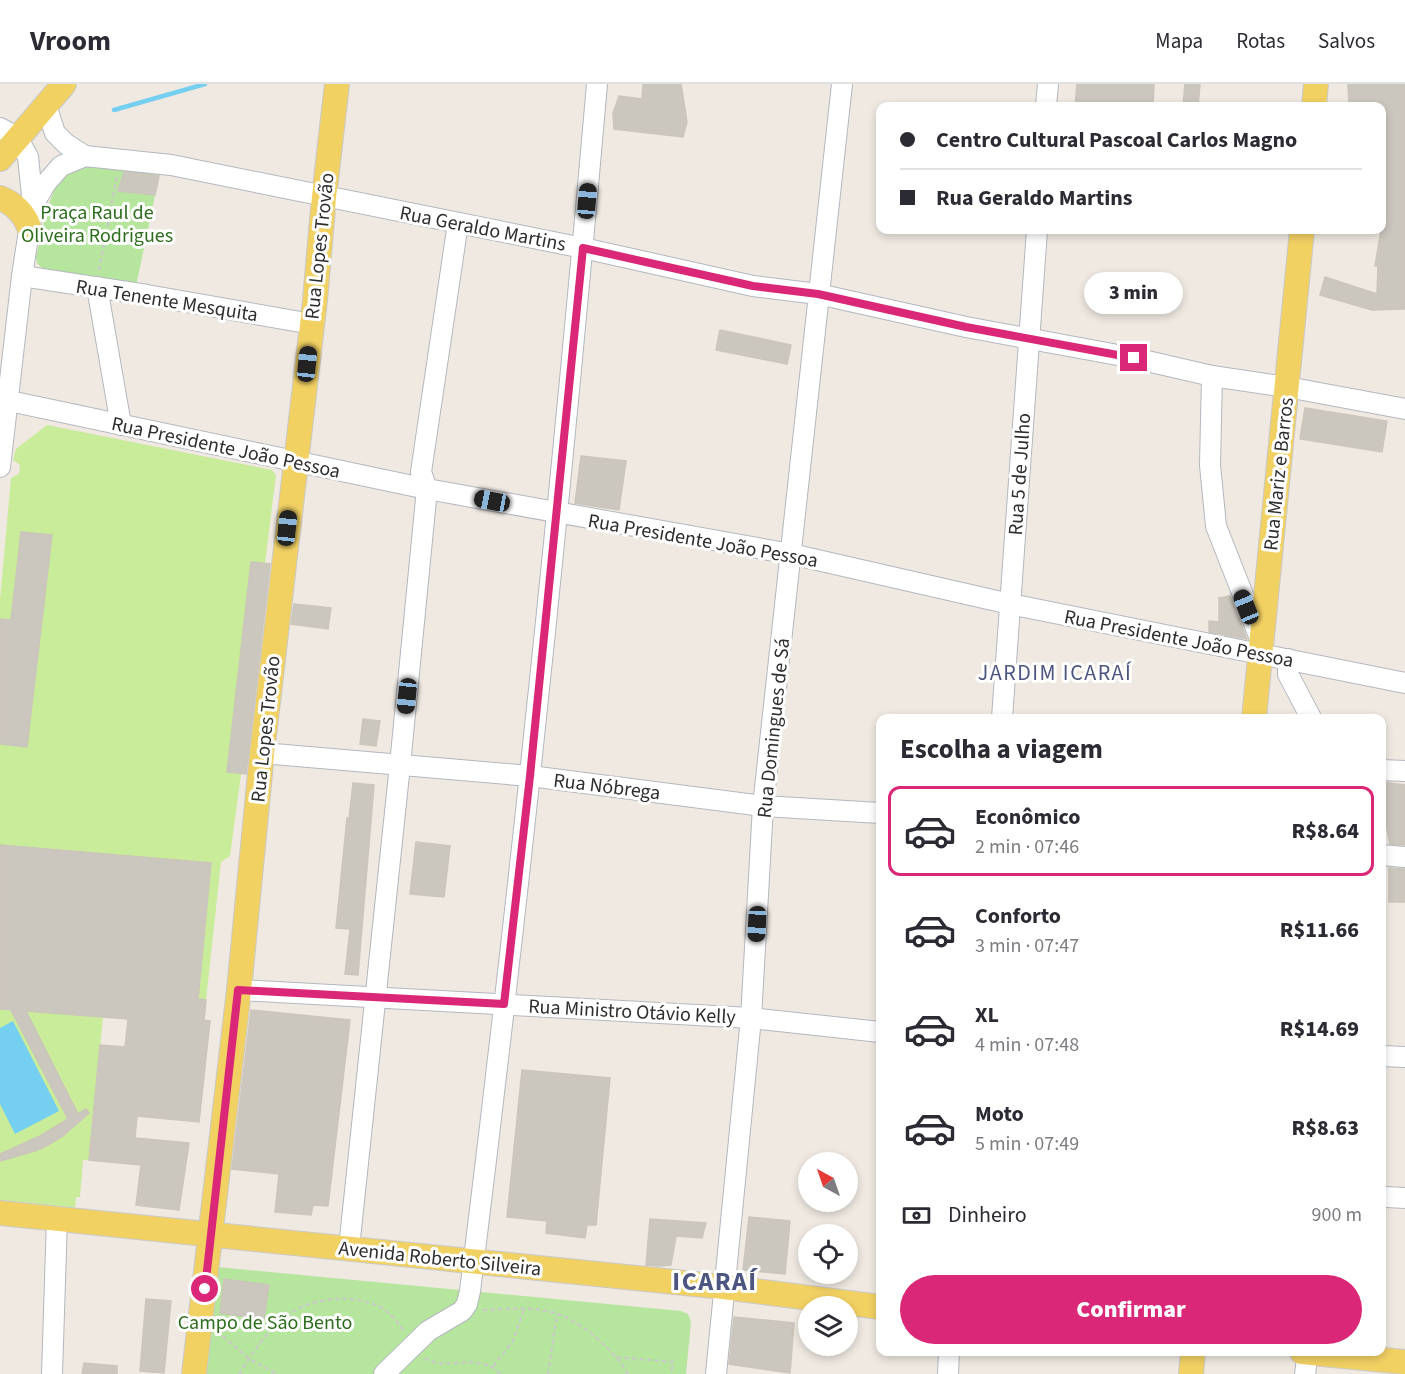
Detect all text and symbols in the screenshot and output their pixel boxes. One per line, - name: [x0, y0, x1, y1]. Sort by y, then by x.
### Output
- text: Vroom: [30, 21, 111, 61]
- text: Mapa: [1155, 26, 1203, 56]
- text: Rotas: [1236, 26, 1285, 56]
- text: Salvos: [1318, 26, 1375, 56]
- text: Centro Cultural Pascoal Carlos Magno: [936, 124, 1297, 156]
- street label: Rua Lopes Trovão: [298, 171, 342, 321]
- car: [576, 182, 598, 220]
- text: Rua Geraldo Martins: [936, 182, 1133, 214]
- park label: Praça Raul de Oliveira Rodrigues: [21, 199, 173, 250]
- street label: Rua Geraldo Martins: [397, 199, 568, 259]
- callout: 3 min: [1084, 271, 1184, 313]
- street label: Rua Tenente Mesquita: [74, 273, 260, 329]
- text: 3 min: [1109, 279, 1158, 307]
- route end: [1120, 344, 1147, 371]
- car: [296, 345, 318, 383]
- street label: Rua Mariz e Barros: [1257, 396, 1301, 552]
- street label: Rua Presidente João Pessoa: [109, 410, 343, 486]
- street label: Rua 5 de Julho: [1002, 412, 1038, 536]
- car: [473, 489, 511, 513]
- street label: Rua Presidente João Pessoa: [586, 507, 820, 575]
- car: [276, 509, 298, 547]
- car: [1231, 587, 1261, 627]
- street label: Rua Presidente João Pessoa: [1062, 603, 1296, 675]
- street label: Rua Domingues de Sá: [751, 637, 797, 820]
- street label: Rua Lopes Trovão: [244, 654, 288, 804]
- district label: JARDIM ICARAÍ: [978, 657, 1132, 689]
- car: [396, 677, 418, 715]
- text: Escolha a viagem: [900, 730, 1103, 769]
- street label: Rua Nóbrega: [552, 767, 662, 807]
- text: Econômico: [975, 801, 1080, 833]
- icon: car: [903, 804, 957, 858]
- text: R$8.64: [1292, 815, 1359, 847]
- text: 2 min · 07:46: [975, 833, 1079, 861]
- text: Conforto: [975, 900, 1061, 932]
- icon: car: [903, 903, 957, 957]
- car: [747, 906, 767, 942]
- text: R$11.66: [1280, 914, 1359, 946]
- text: 3 min · 07:47: [975, 932, 1079, 960]
- street label: Rua Ministro Otávio Kelly: [528, 993, 737, 1031]
- text: XL: [975, 999, 999, 1031]
- icon: car: [903, 1002, 957, 1056]
- text: R$14.69: [1280, 1013, 1359, 1045]
- text: 4 min · 07:48: [975, 1031, 1079, 1059]
- text: Moto: [975, 1098, 1024, 1130]
- icon: car: [903, 1101, 957, 1155]
- text: R$8.63: [1292, 1112, 1359, 1144]
- text: 5 min · 07:49: [975, 1130, 1079, 1158]
- north arrow: [798, 1152, 858, 1212]
- map controls: [798, 1152, 858, 1356]
- icon: cash: [900, 1199, 933, 1232]
- text: Dinheiro: [948, 1199, 1027, 1231]
- text: 900 m: [1312, 1201, 1362, 1229]
- button: locate: [798, 1224, 858, 1284]
- street label: Avenida Roberto Silveira: [337, 1234, 543, 1284]
- district label: ICARAÍ: [672, 1263, 758, 1300]
- route start: [191, 1275, 218, 1302]
- button: Confirmar: [900, 1275, 1362, 1344]
- button: layers: [798, 1296, 858, 1356]
- park label: Campo de São Bento: [178, 1309, 352, 1337]

